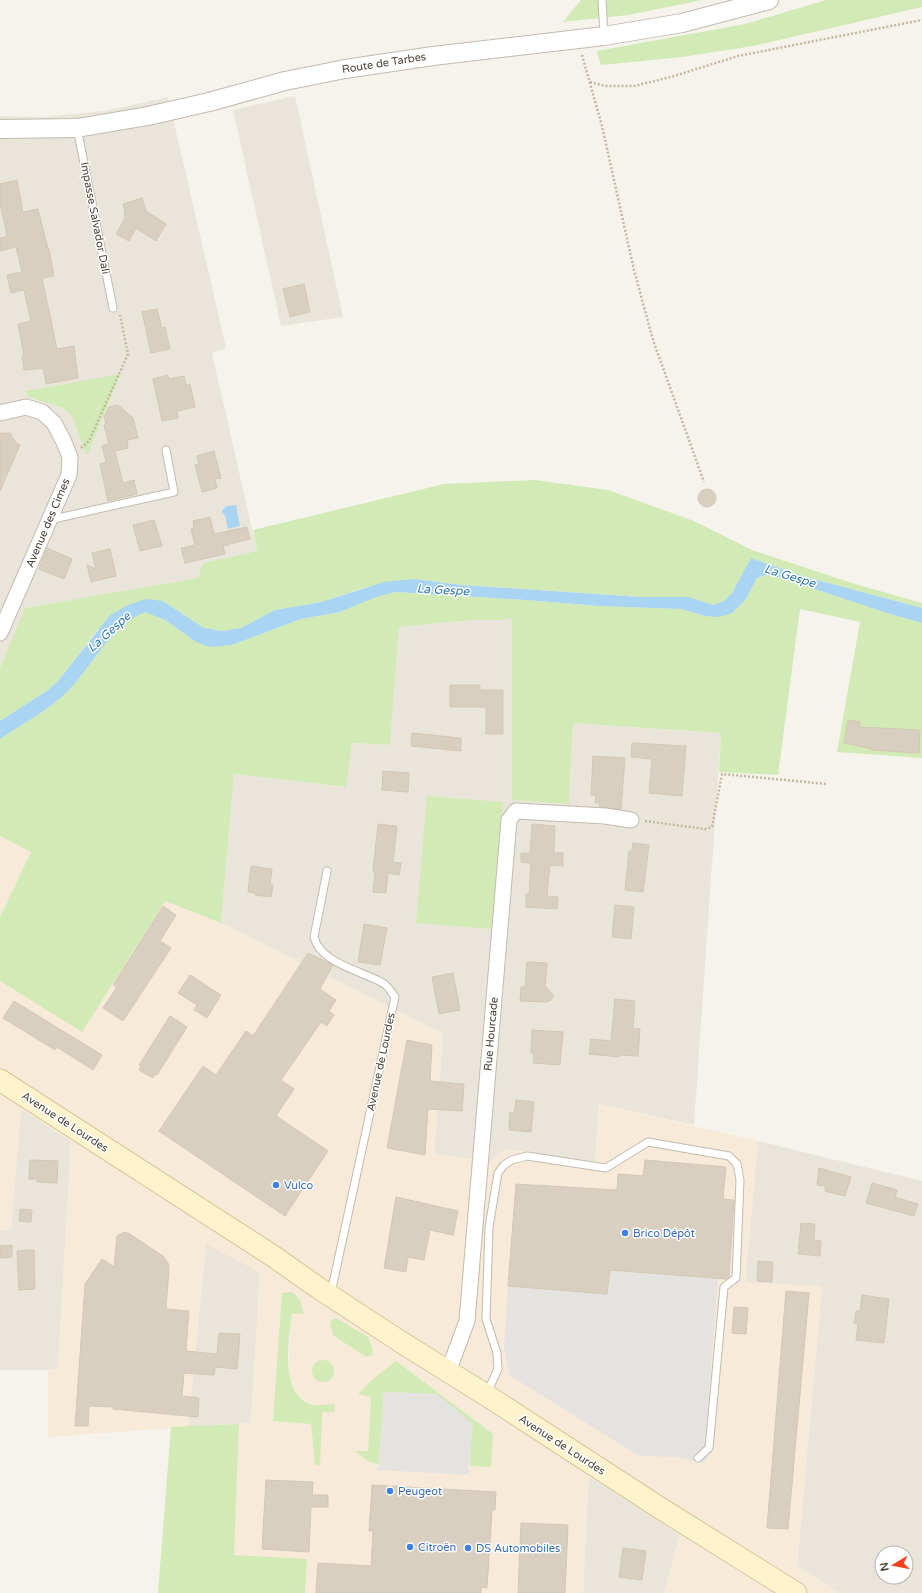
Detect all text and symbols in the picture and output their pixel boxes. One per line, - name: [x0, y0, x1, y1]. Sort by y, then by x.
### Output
- street label: Route de Tarbes: [341, 50, 427, 76]
- street label: Impasse Salvador Dali: [78, 161, 112, 275]
- street label: Avenue des Cimes: [23, 476, 73, 570]
- water label: La Gespe: [763, 562, 818, 591]
- water label: La Gespe: [416, 582, 471, 598]
- water label: La Gespe: [85, 608, 134, 655]
- street label: Rue Hourcade: [481, 996, 501, 1072]
- street label: Avenue de Lourdes: [364, 1012, 398, 1112]
- street label: Avenue de Lourdes: [19, 1089, 111, 1155]
- place label: Vulco: [284, 1179, 313, 1192]
- marker: Vulco: [271, 1180, 281, 1190]
- place label: Brico Dépôt: [633, 1227, 695, 1240]
- marker: Brico Dépôt: [620, 1228, 630, 1238]
- street label: Avenue de Lourdes: [516, 1412, 608, 1478]
- place label: Peugeot: [398, 1485, 442, 1498]
- marker: Peugeot: [385, 1486, 395, 1496]
- place label: Citroën: [418, 1541, 456, 1554]
- marker: Citroën: [405, 1542, 415, 1552]
- place label: DS Automobiles: [476, 1542, 560, 1555]
- marker: DS Automobiles: [463, 1543, 473, 1553]
- north arrow: [874, 1545, 914, 1585]
- text: N: [877, 1561, 892, 1572]

